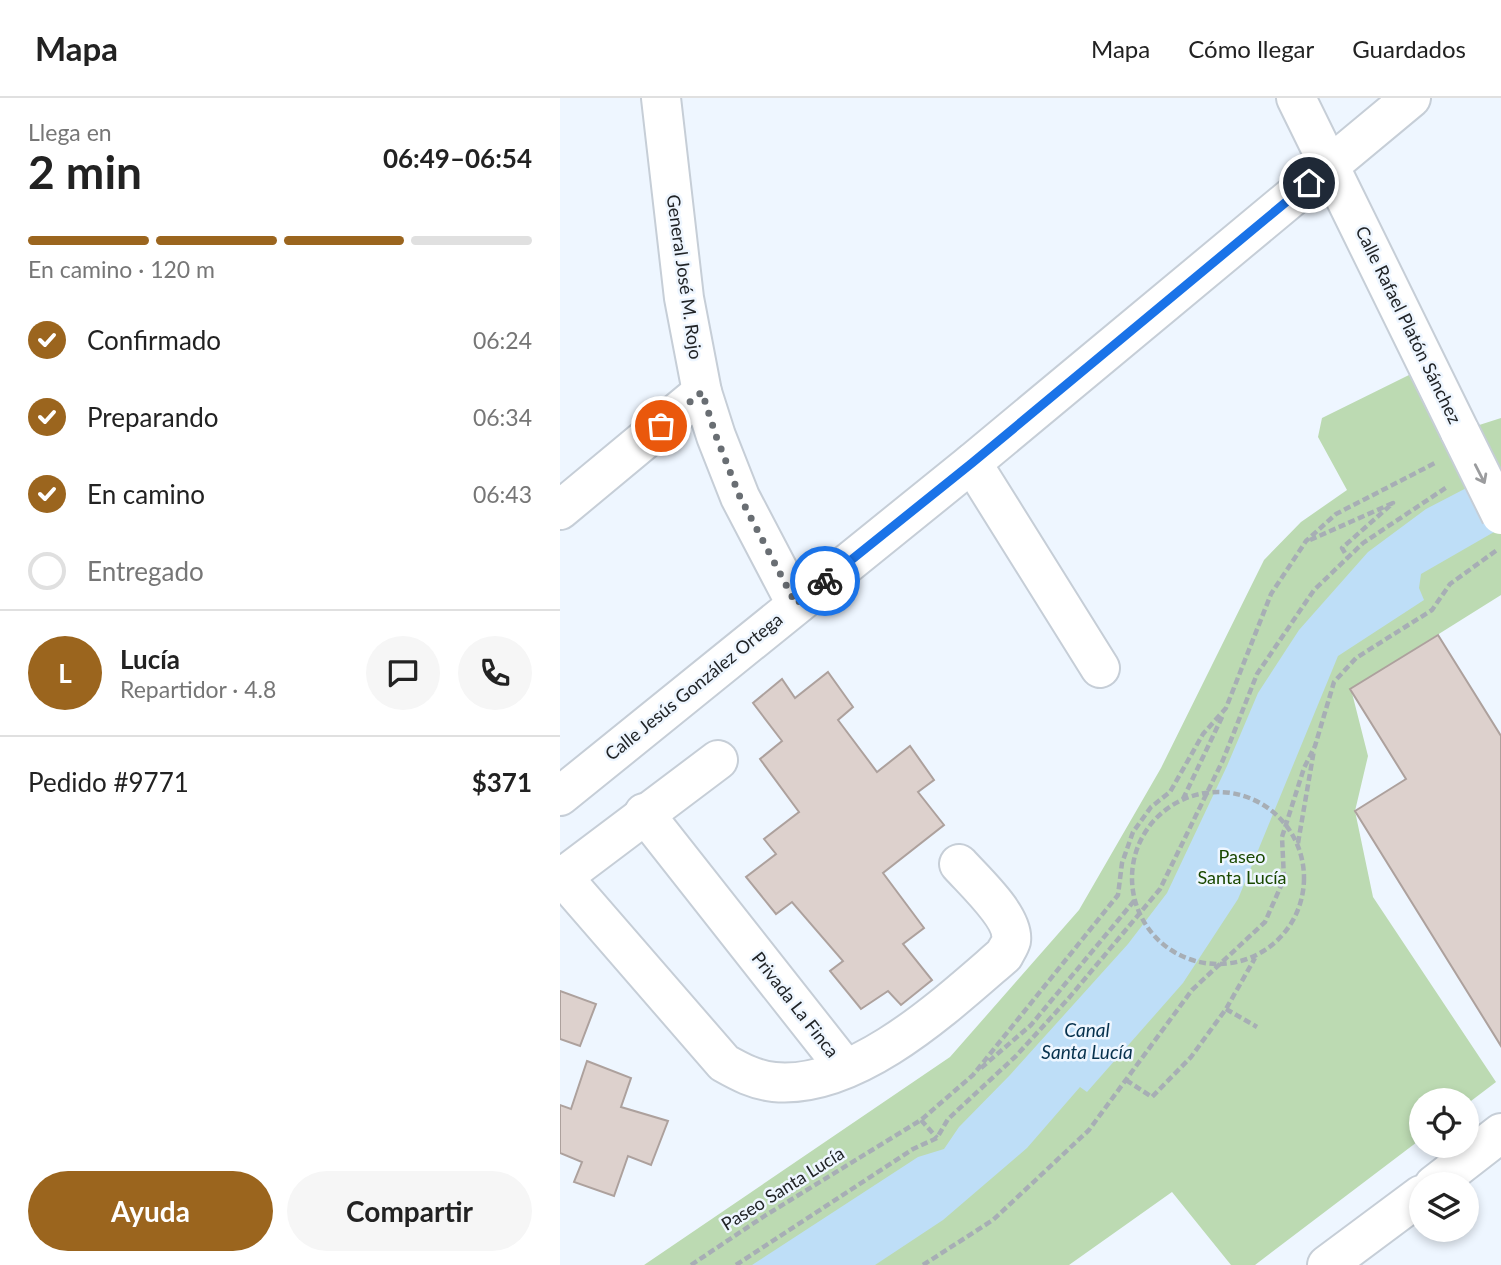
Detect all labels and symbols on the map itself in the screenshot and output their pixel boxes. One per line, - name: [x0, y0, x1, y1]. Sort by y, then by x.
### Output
- pin: [1279, 153, 1339, 213]
- street label: General José M. Rojo: [663, 193, 707, 361]
- street label: Calle Rafael Platón Sánchez: [1351, 222, 1466, 427]
- pin: [631, 396, 691, 456]
- one-way arrow: [1474, 463, 1488, 484]
- courier: [790, 546, 860, 616]
- street label: Calle Jesús González Ortega: [600, 608, 787, 765]
- park label: Paseo Santa Lucía: [1197, 845, 1287, 888]
- street label: Privada La Finca: [748, 947, 844, 1062]
- water label: Canal Santa Lucía: [1041, 1018, 1133, 1063]
- street label: Paseo Santa Lucía: [717, 1142, 848, 1235]

